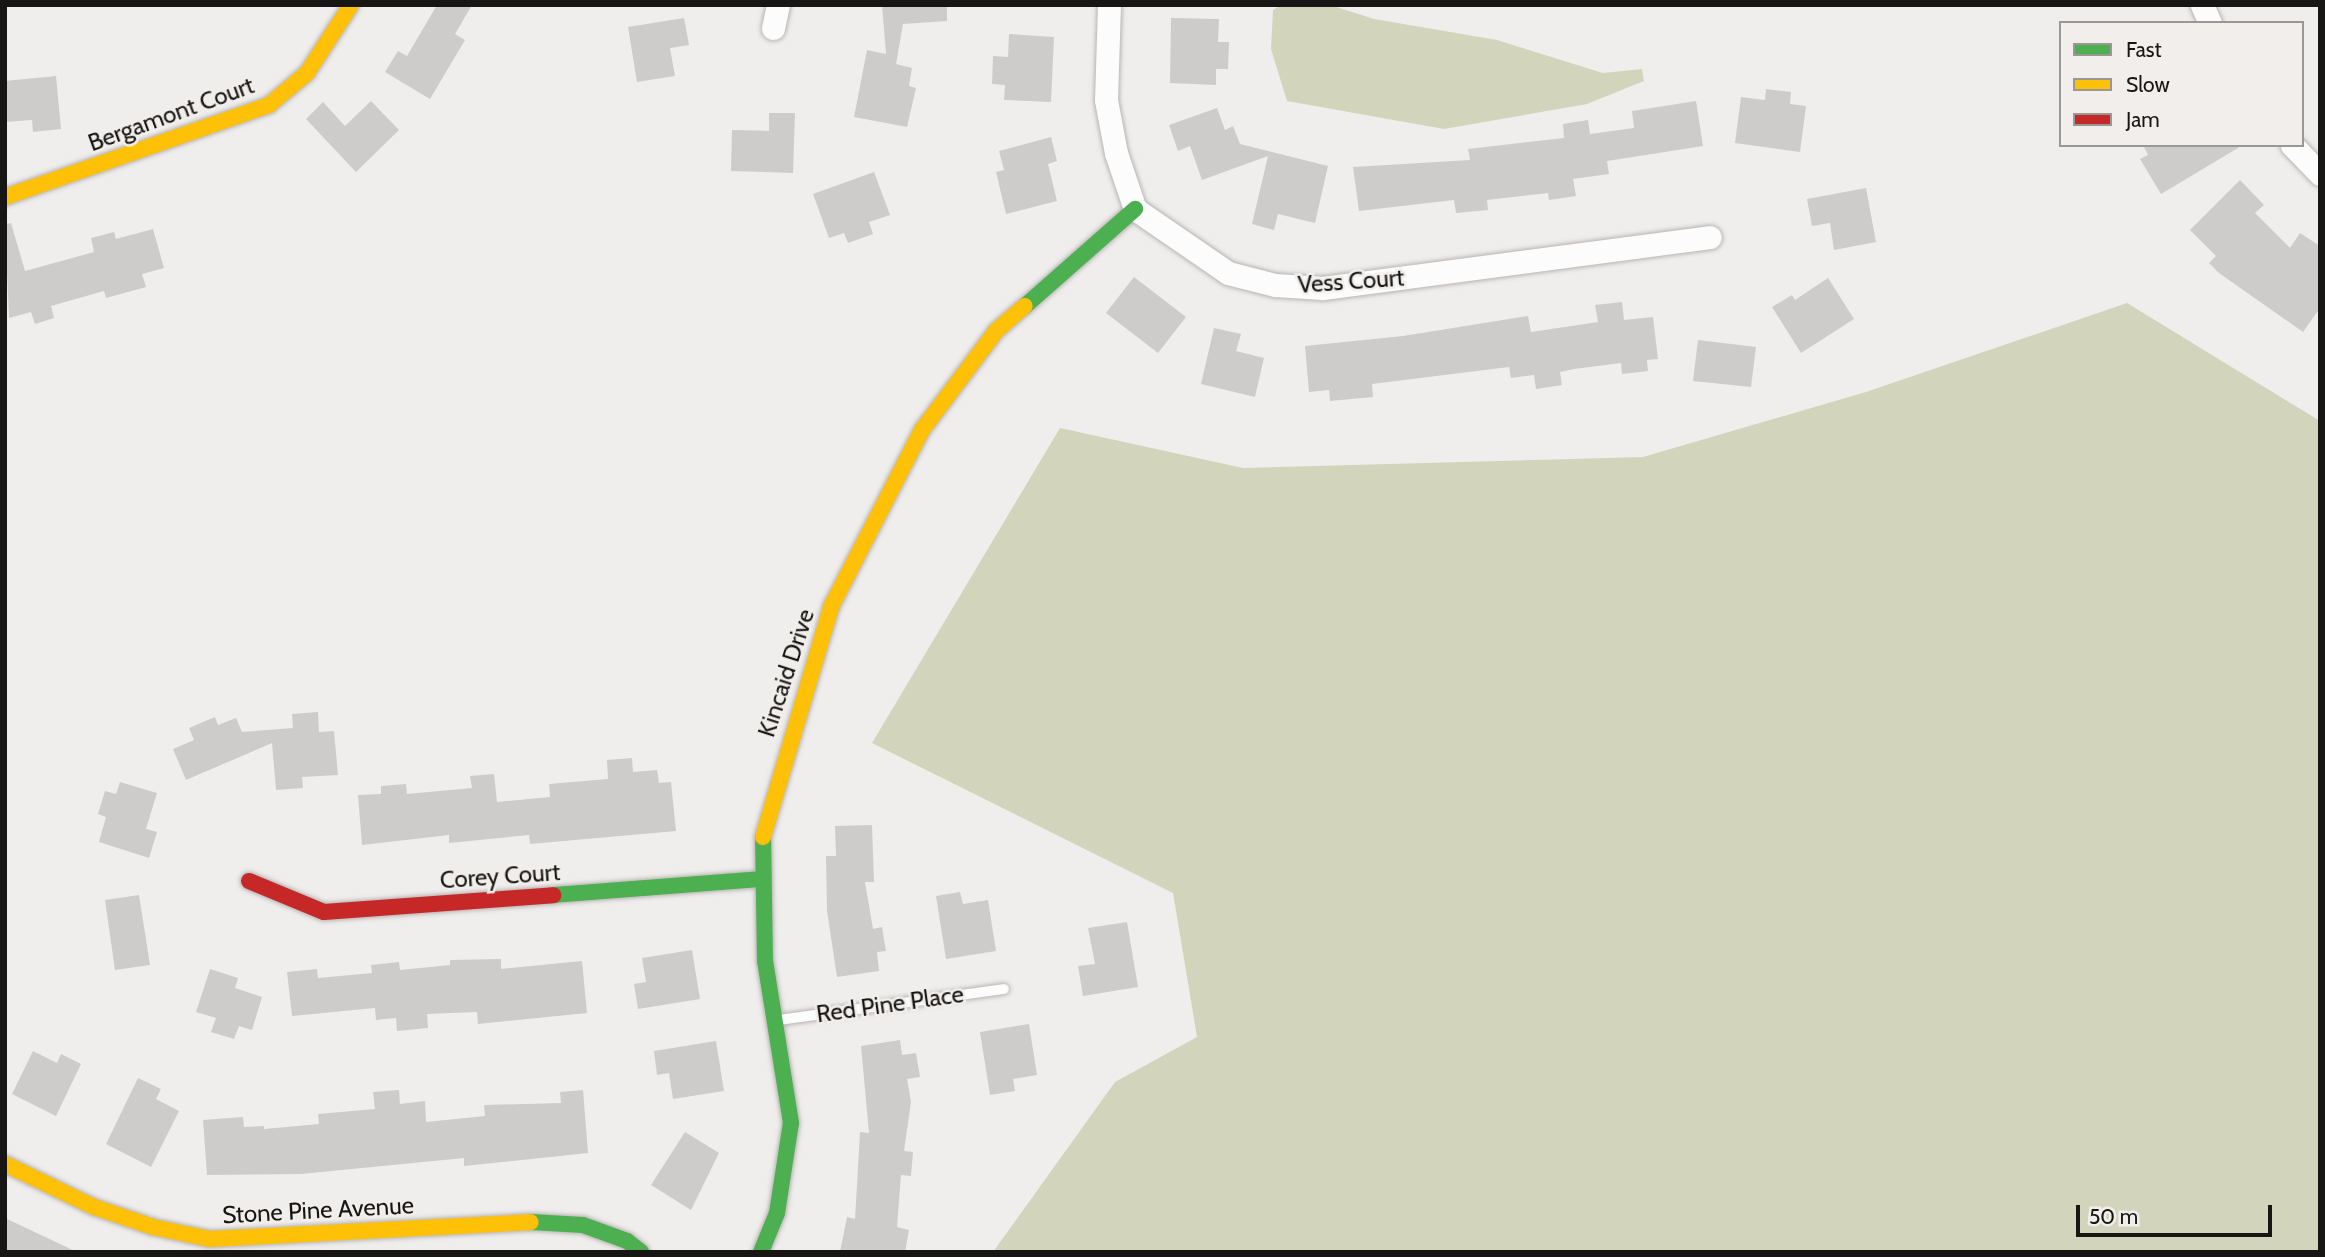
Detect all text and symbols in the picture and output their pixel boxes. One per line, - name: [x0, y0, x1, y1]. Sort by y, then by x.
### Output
- legend: [2059, 21, 2304, 147]
- text: Fast: [2126, 37, 2162, 62]
- street label: Bergamont Court: [84, 71, 258, 157]
- text: Slow: [2126, 72, 2170, 97]
- text: Jam: [2126, 107, 2160, 132]
- street label: Vess Court: [1297, 263, 1405, 299]
- street label: Kincaid Drive: [752, 605, 820, 741]
- street label: Corey Court: [439, 857, 561, 895]
- street label: Red Pine Place: [814, 979, 966, 1029]
- scale bar: [2080, 1190, 2276, 1234]
- street label: Stone Pine Avenue: [221, 1191, 415, 1229]
- text: 50 m: [2089, 1204, 2138, 1229]

